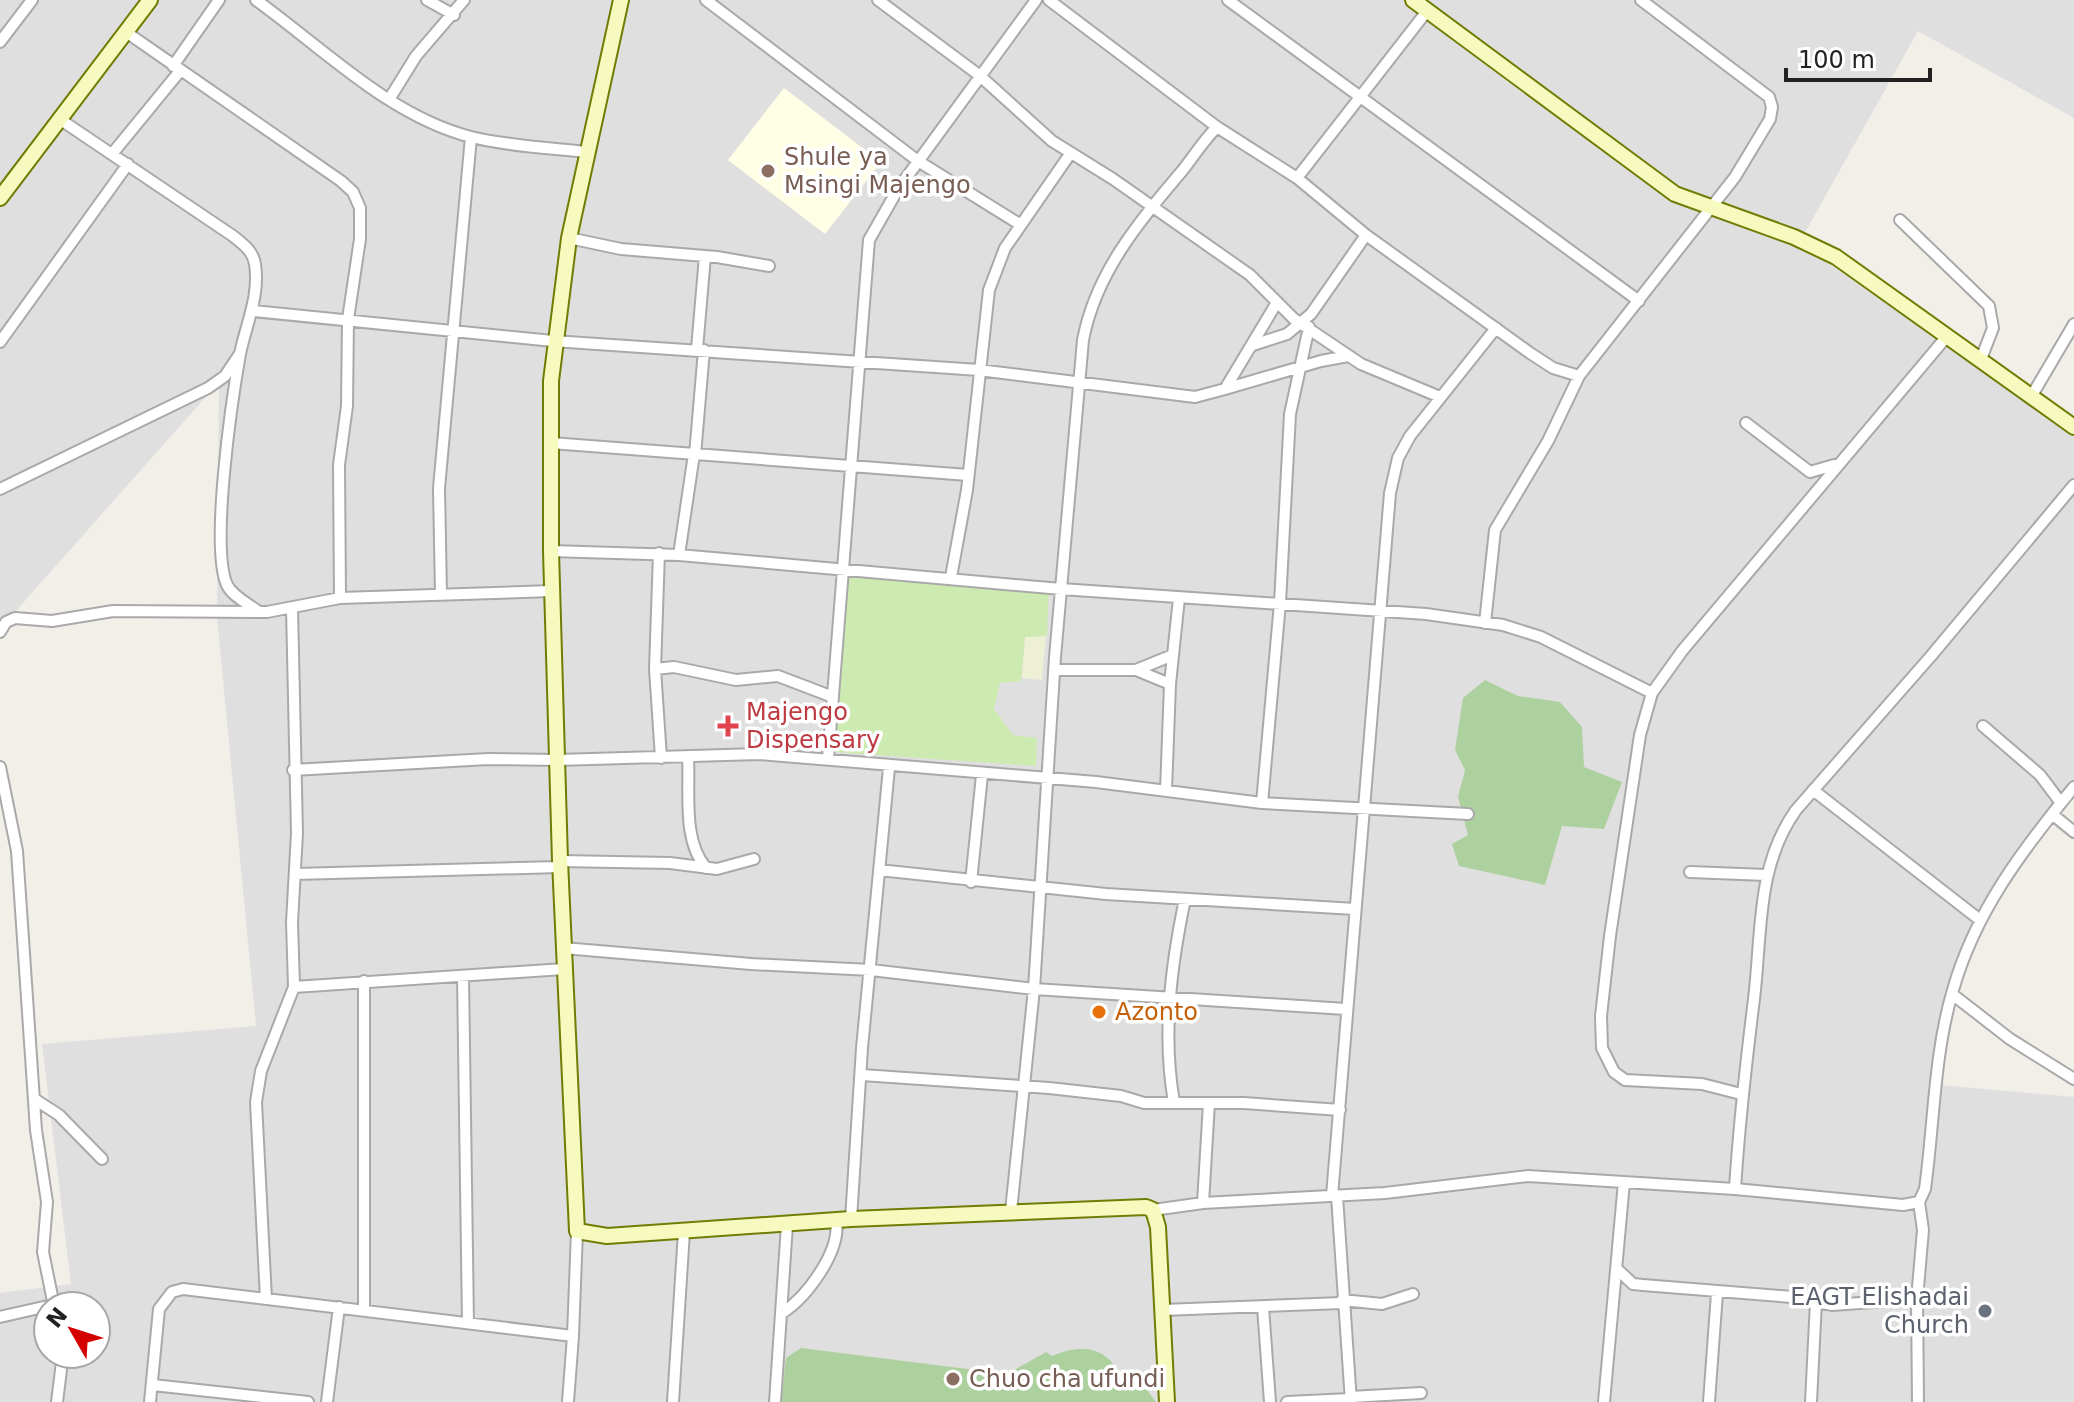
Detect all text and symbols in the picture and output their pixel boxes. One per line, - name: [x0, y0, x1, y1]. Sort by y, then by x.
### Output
- scale bar: [1786, 32, 1930, 82]
- text: 100 m: [1798, 46, 1875, 74]
- place label: Shule ya Msingi Majengo: [784, 143, 971, 199]
- marker: Shule ya Msingi Majengo: [759, 162, 777, 180]
- place label: Majengo Dispensary: [746, 698, 880, 754]
- marker: Majengo Dispensary: [717, 715, 739, 737]
- place label: Azonto: [1115, 998, 1198, 1026]
- marker: Azonto: [1090, 1003, 1108, 1021]
- place label: EAGT Elishadai Church: [1790, 1283, 1969, 1339]
- north arrow: [32, 1290, 112, 1370]
- marker: EAGT Elishadai Church: [1976, 1302, 1994, 1320]
- text: N: [41, 1303, 72, 1333]
- place label: Chuo cha ufundi: [969, 1365, 1165, 1393]
- marker: Chuo cha ufundi: [944, 1370, 962, 1388]

